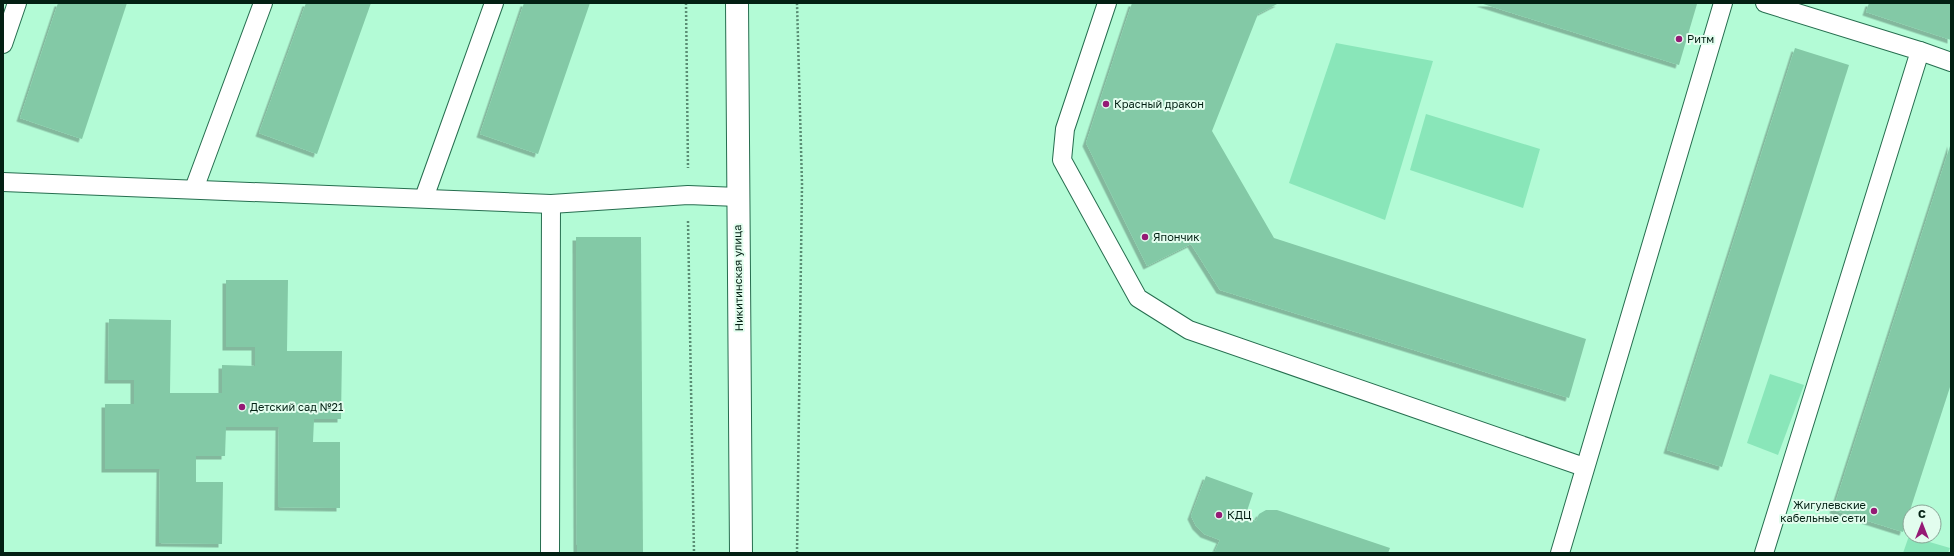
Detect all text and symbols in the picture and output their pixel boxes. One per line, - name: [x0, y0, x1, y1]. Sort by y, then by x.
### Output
- place label: Ритм: [1687, 32, 1714, 45]
- marker: Ритм: [1674, 34, 1684, 44]
- place label: Красный дракон: [1114, 97, 1204, 110]
- marker: Красный дракон: [1101, 99, 1111, 109]
- street label: Никитинская улица: [730, 225, 745, 331]
- place label: Япончик: [1153, 230, 1200, 243]
- marker: Япончик: [1140, 232, 1150, 242]
- place label: Детский сад №21: [250, 400, 343, 413]
- marker: Детский сад №21: [237, 402, 247, 412]
- place label: Жигулевские кабельные сети: [1780, 498, 1866, 524]
- north arrow: [1902, 504, 1942, 544]
- marker: Жигулевские кабельные сети: [1869, 506, 1879, 516]
- text: С: [1918, 507, 1926, 520]
- place label: КДЦ: [1227, 508, 1252, 521]
- marker: КДЦ: [1214, 510, 1224, 520]

